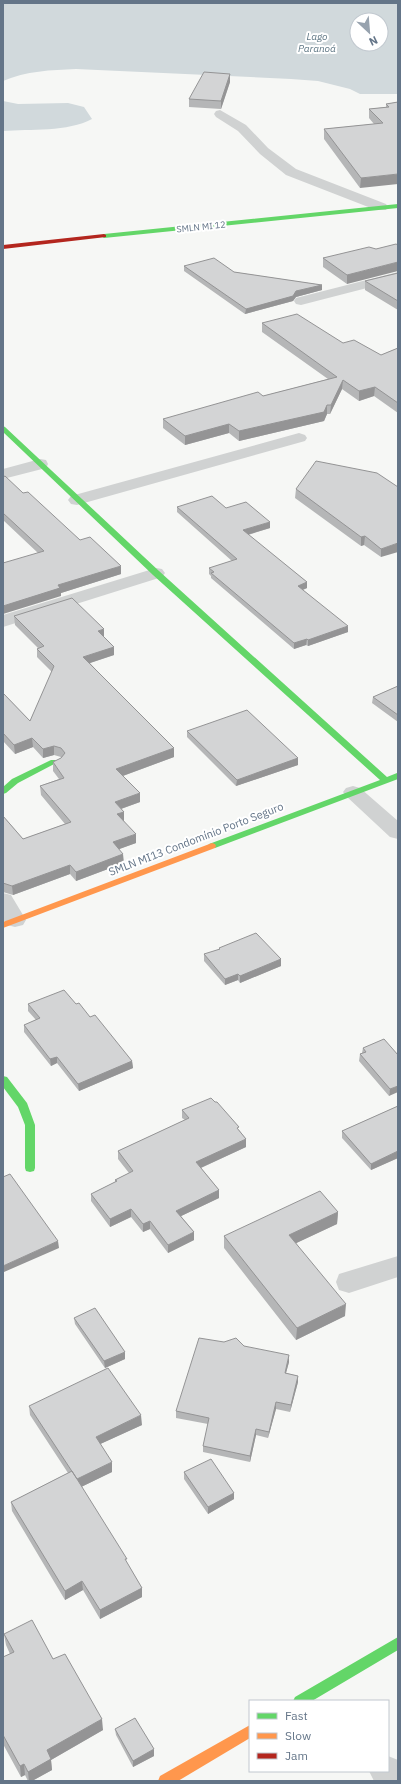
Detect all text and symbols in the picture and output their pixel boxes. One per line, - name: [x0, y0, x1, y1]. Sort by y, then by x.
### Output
- north arrow: [349, 12, 389, 52]
- water label: Lago Paranoá: [298, 30, 336, 55]
- text: N: [367, 33, 380, 49]
- street label: SMLN MI 12: [176, 218, 226, 235]
- street label: SMLN MI13 Condomínio Porto Seguro: [107, 799, 285, 879]
- legend: [249, 1700, 389, 1772]
- text: Fast: [285, 1708, 308, 1723]
- text: Slow: [285, 1728, 311, 1743]
- text: Jam: [285, 1748, 308, 1763]

